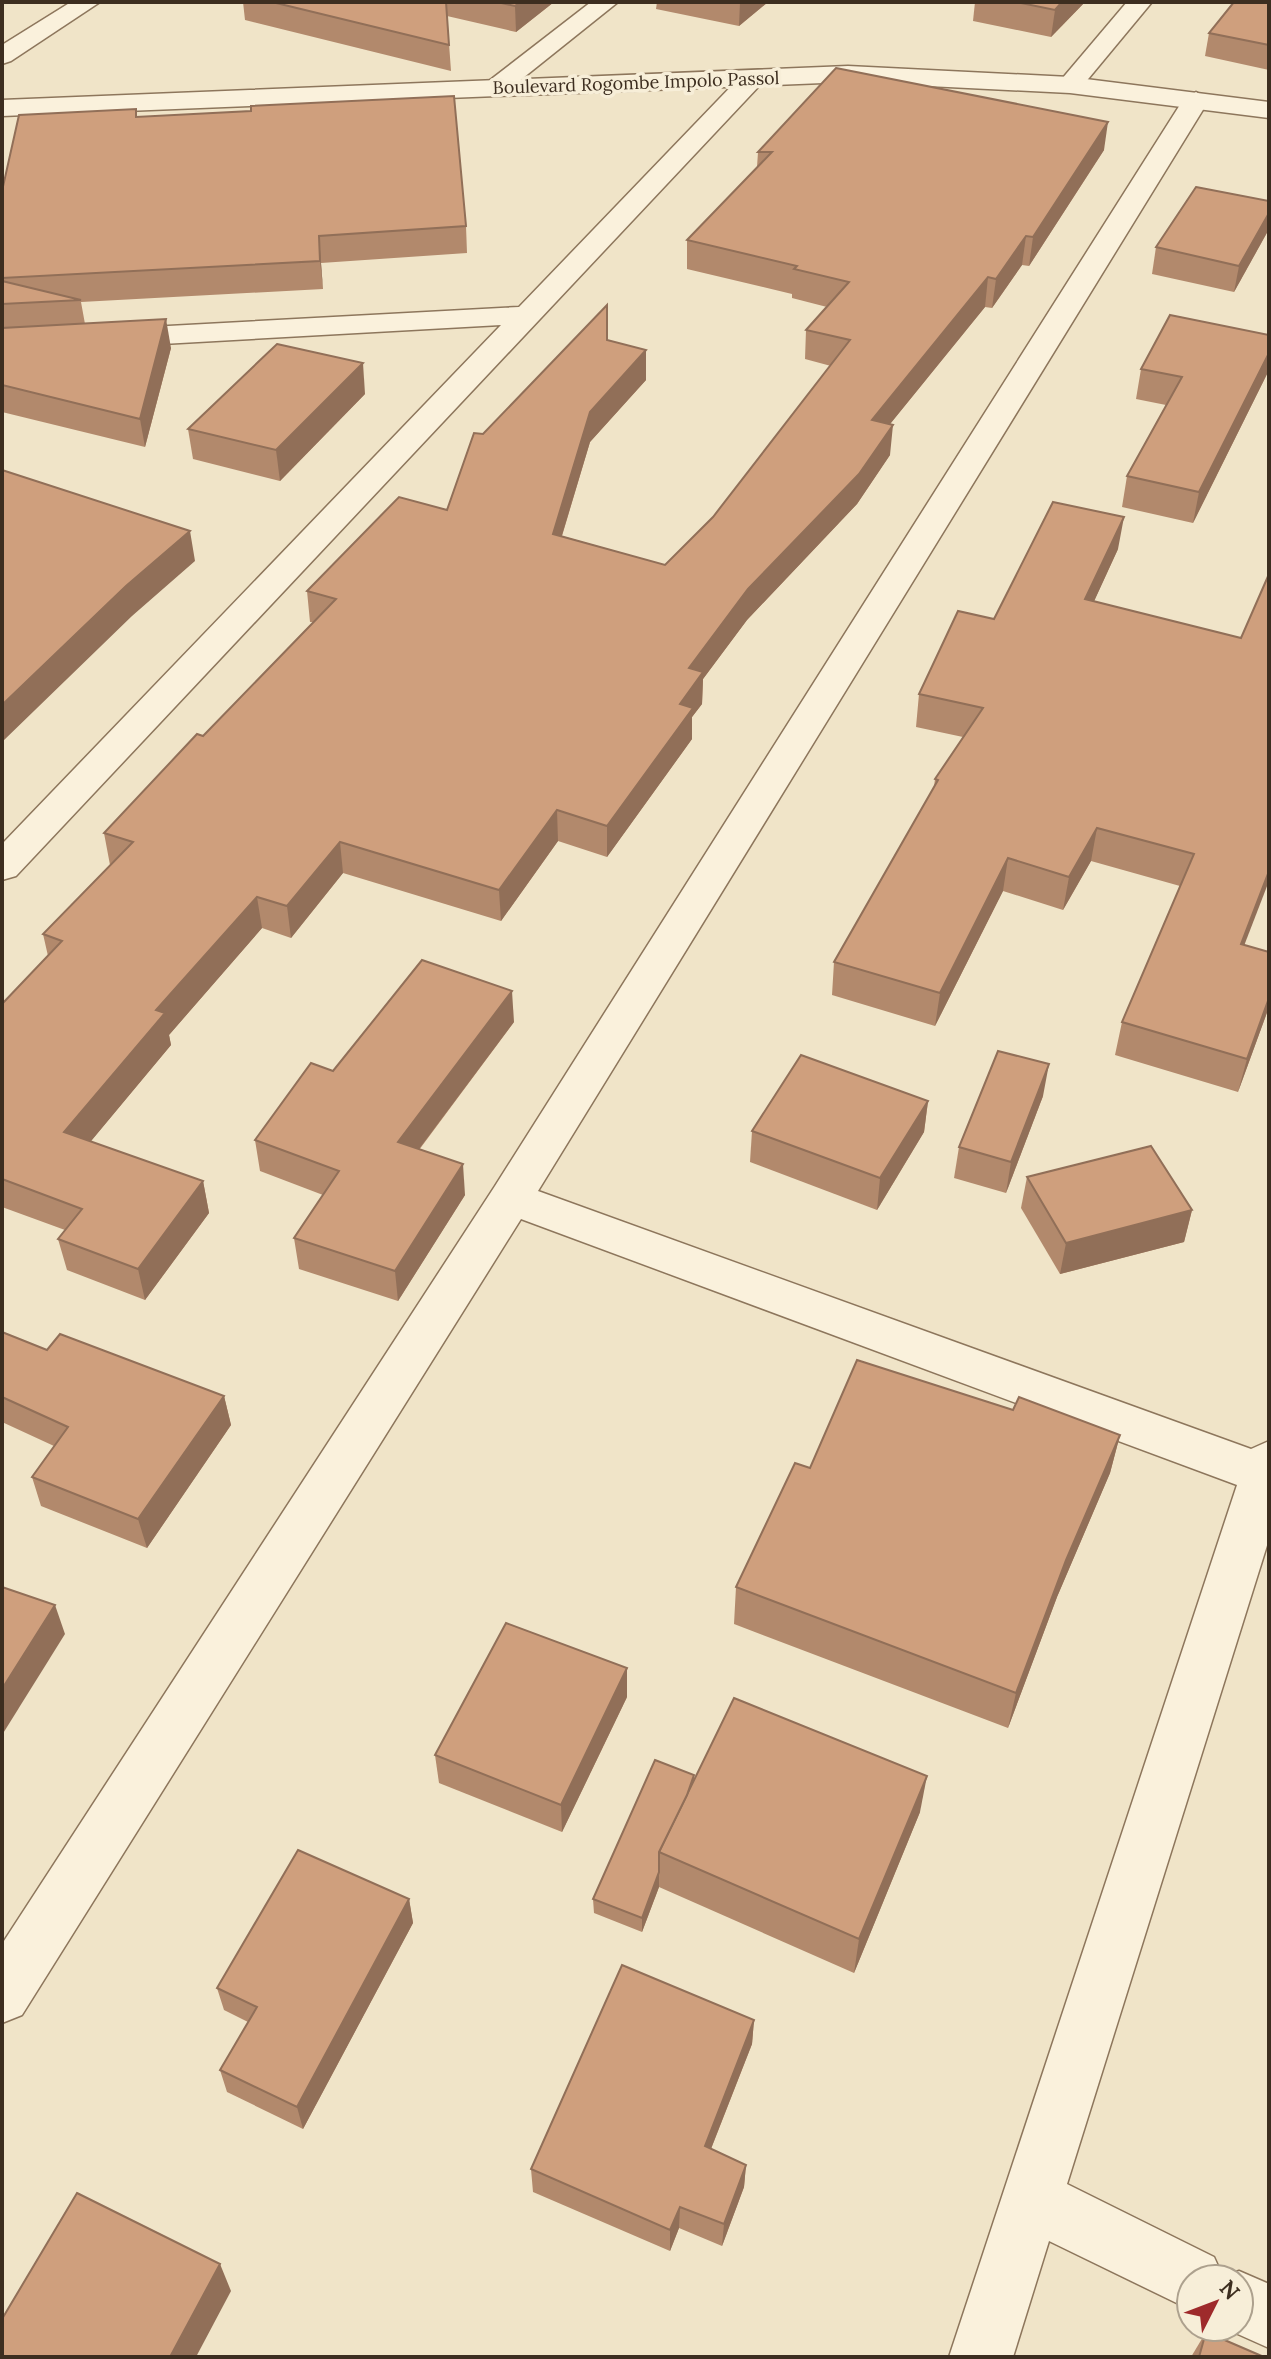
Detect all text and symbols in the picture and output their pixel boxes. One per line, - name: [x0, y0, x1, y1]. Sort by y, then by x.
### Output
- street label: Boulevard Rogombe Impolo Passol: [492, 66, 780, 99]
- north arrow: [1175, 2263, 1255, 2343]
- text: N: [1214, 2274, 1246, 2305]

